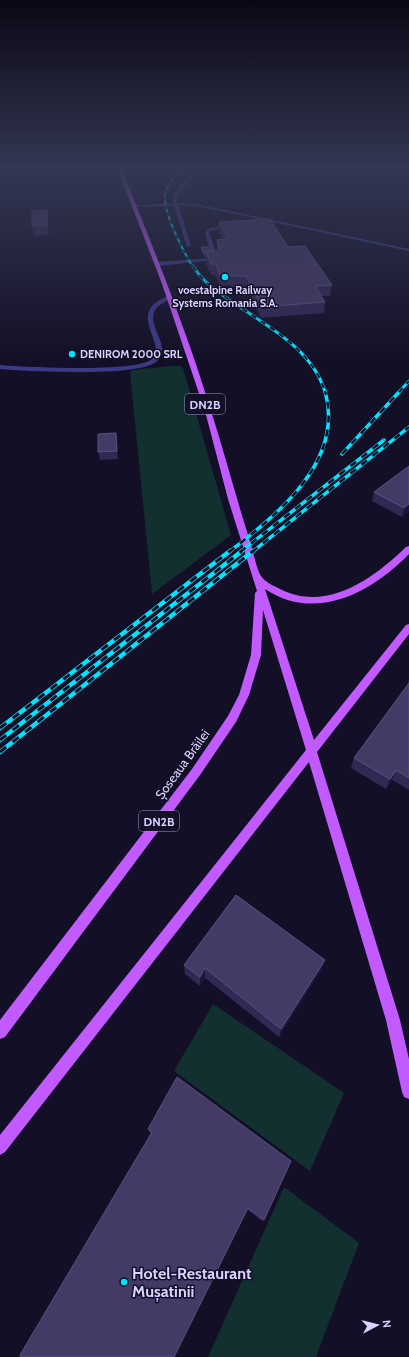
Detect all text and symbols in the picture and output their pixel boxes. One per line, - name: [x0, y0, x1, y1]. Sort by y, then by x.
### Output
- marker: voestalpine Railway Systems Romania S.A.: [220, 272, 230, 282]
- place label: voestalpine Railway Systems Romania S.A.: [172, 283, 278, 310]
- place label: DENIROM 2000 SRL: [80, 347, 183, 361]
- marker: DENIROM 2000 SRL: [67, 349, 77, 359]
- road number: DN2B: [185, 394, 225, 414]
- street label: Șoseaua Brăilei: [151, 726, 213, 803]
- road number: DN2B: [139, 811, 179, 831]
- place label: Hotel-Restaurant Mușatinii: [132, 1264, 252, 1302]
- marker: Hotel-Restaurant Mușatinii: [119, 1277, 129, 1287]
- north arrow: [357, 1305, 397, 1345]
- text: N: [380, 1319, 394, 1328]

